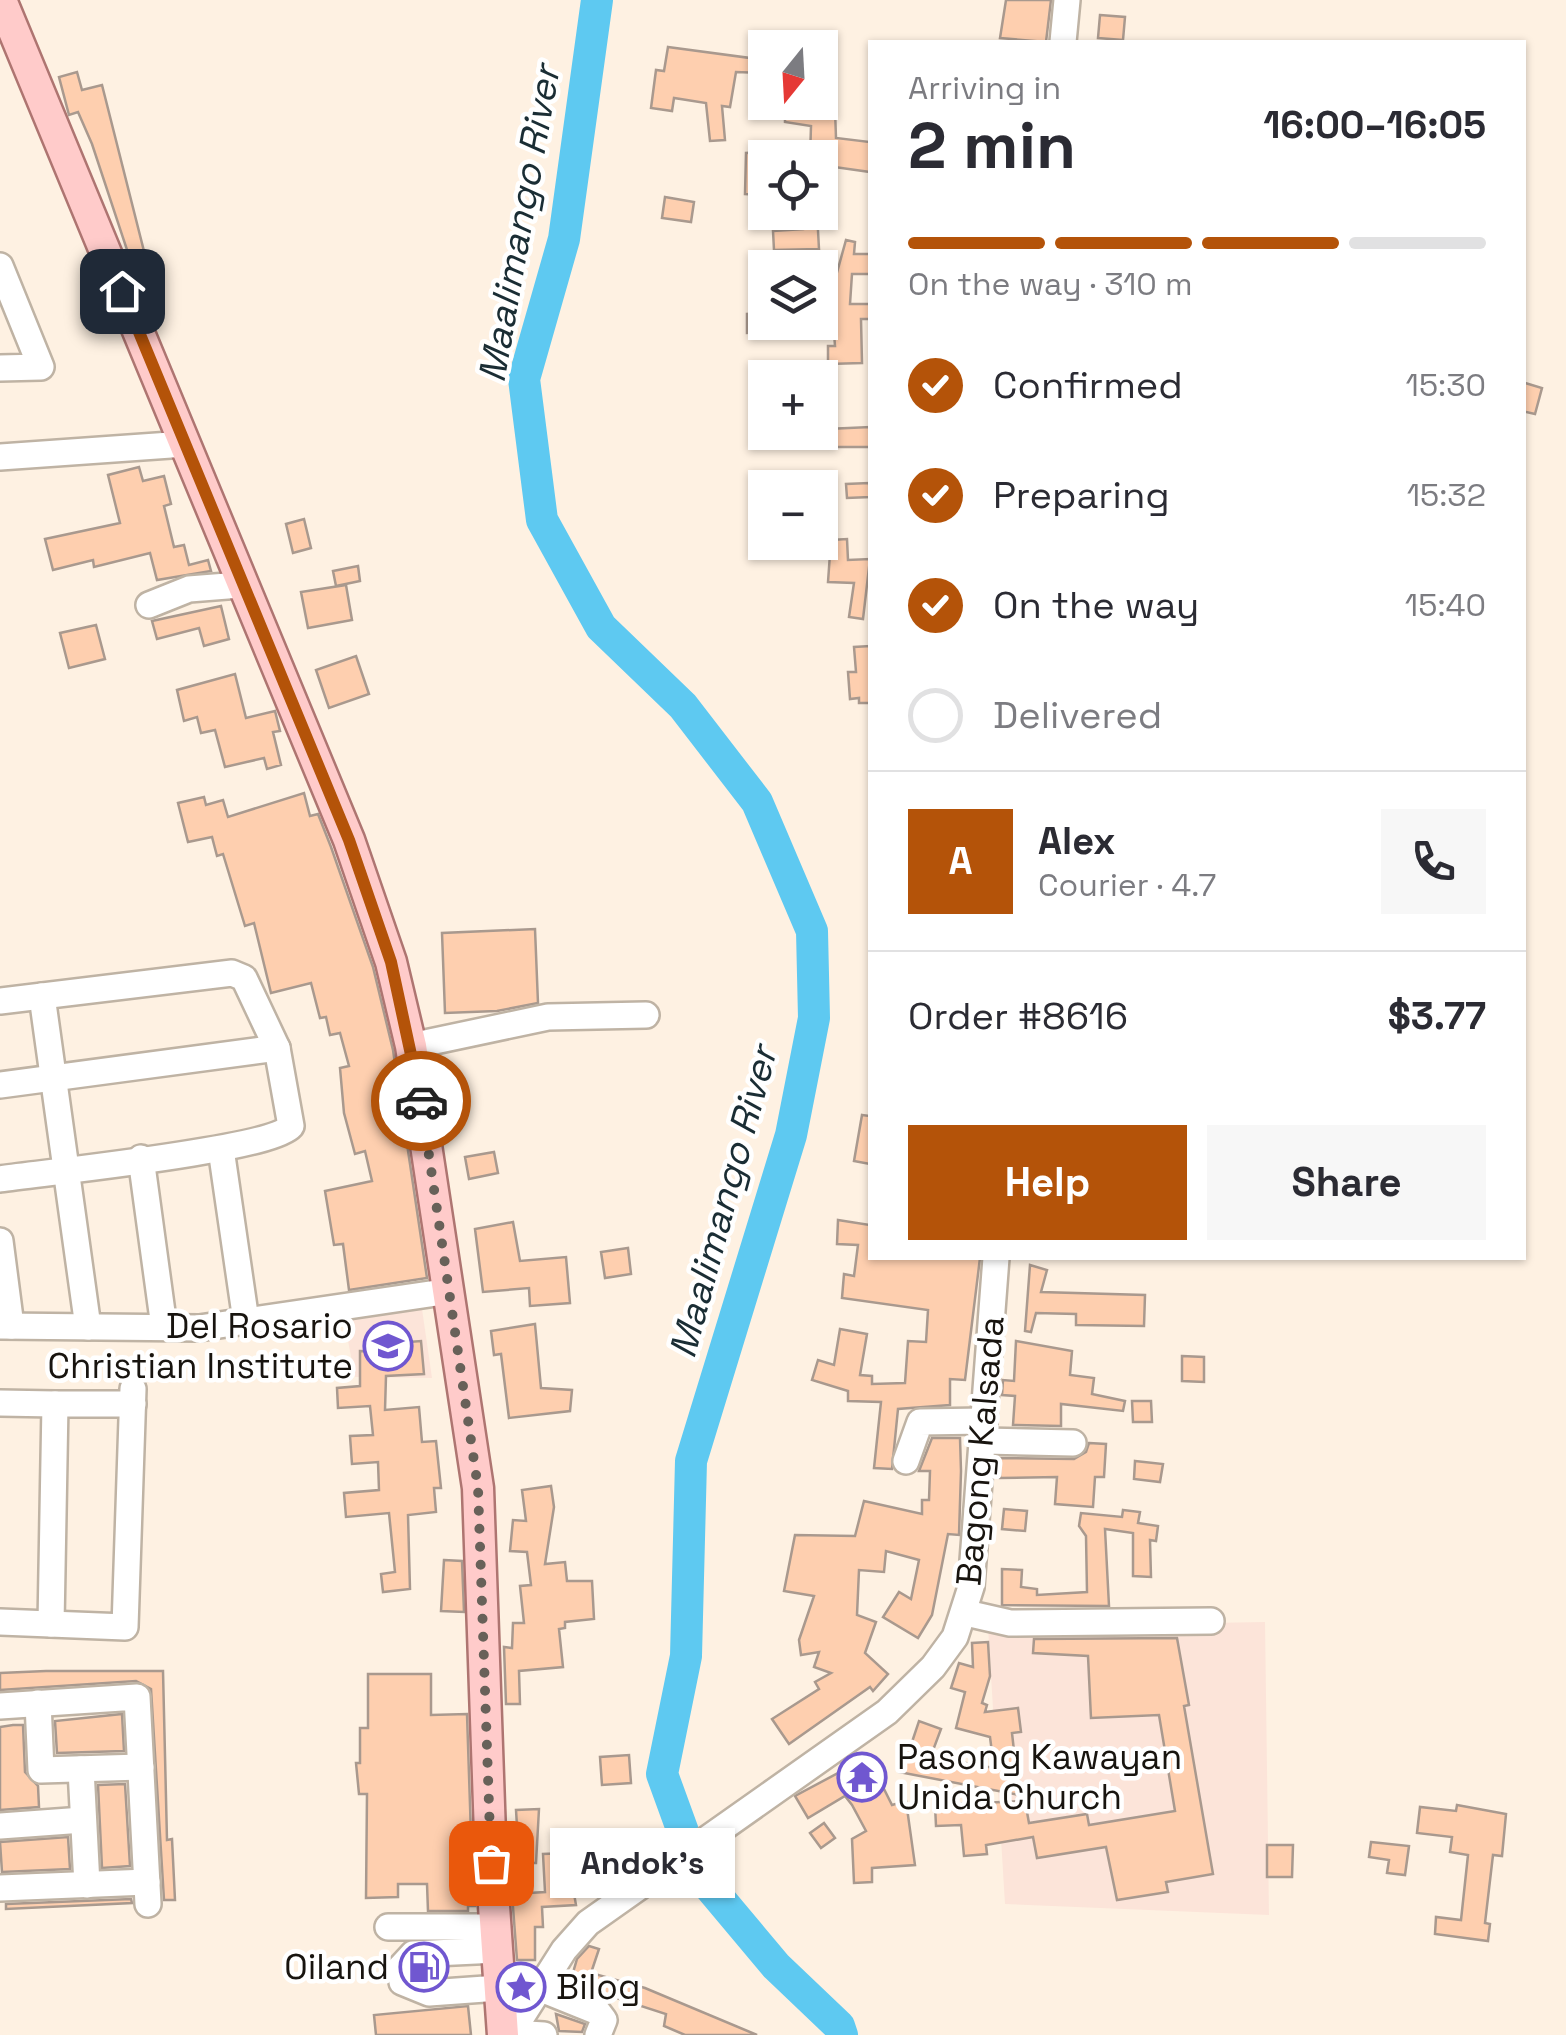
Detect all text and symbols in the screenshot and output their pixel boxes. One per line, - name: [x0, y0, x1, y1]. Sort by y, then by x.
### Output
- north arrow: [748, 30, 838, 120]
- map controls: [748, 30, 838, 560]
- water label: Maalimango River: [468, 58, 571, 386]
- text: Arriving in: [908, 68, 1061, 108]
- text: 16:00–16:05: [1263, 101, 1486, 149]
- text: 2 min: [908, 104, 1076, 187]
- button: locate: [748, 140, 838, 230]
- pin: [80, 249, 165, 334]
- button: layers: [748, 250, 838, 340]
- icon: home: [95, 264, 150, 319]
- text: On the way · 310 m: [908, 264, 1193, 304]
- icon: check: [908, 358, 963, 413]
- button: +: [748, 360, 838, 450]
- text: Confirmed: [993, 361, 1183, 409]
- text: 15:30: [1406, 365, 1486, 405]
- icon: check: [908, 468, 963, 523]
- button: −: [748, 470, 838, 560]
- text: Preparing: [993, 471, 1170, 519]
- text: 15:32: [1407, 475, 1486, 515]
- icon: check: [908, 578, 963, 633]
- text: On the way: [993, 581, 1199, 629]
- text: 15:40: [1405, 585, 1486, 625]
- text: Delivered: [993, 691, 1162, 739]
- button: phone: [1381, 809, 1486, 914]
- text: Alex: [1038, 817, 1115, 865]
- text: A: [948, 837, 973, 885]
- text: Courier · 4.7: [1038, 865, 1216, 905]
- text: Order #8616: [908, 992, 1128, 1040]
- text: $3.77: [1388, 992, 1486, 1040]
- water label: Maalimango River: [658, 1037, 789, 1363]
- courier: [371, 1051, 471, 1151]
- icon: car: [394, 1074, 449, 1129]
- button: Help: [908, 1125, 1187, 1240]
- button: Share: [1207, 1125, 1486, 1240]
- place label: Del Rosario Christian Institute: [48, 1304, 353, 1388]
- street label: Bagong Kalsada: [946, 1314, 1014, 1588]
- school or university icon: Del Rosario Christian Institute: [362, 1320, 414, 1372]
- place label: Pasong Kawayan Unida Church: [897, 1735, 1182, 1819]
- temple icon: Pasong Kawayan Unida Church: [836, 1751, 888, 1803]
- pin: [449, 1821, 534, 1906]
- callout: Andok's: [551, 1828, 736, 1898]
- icon: bag: [464, 1836, 519, 1891]
- text: Andok's: [581, 1843, 704, 1883]
- fuel station icon: Oiland: [398, 1941, 450, 1993]
- place label: Oiland: [284, 1945, 389, 1989]
- place icon: Bilog: [495, 1961, 547, 2013]
- place label: Bilog: [556, 1965, 640, 2009]

